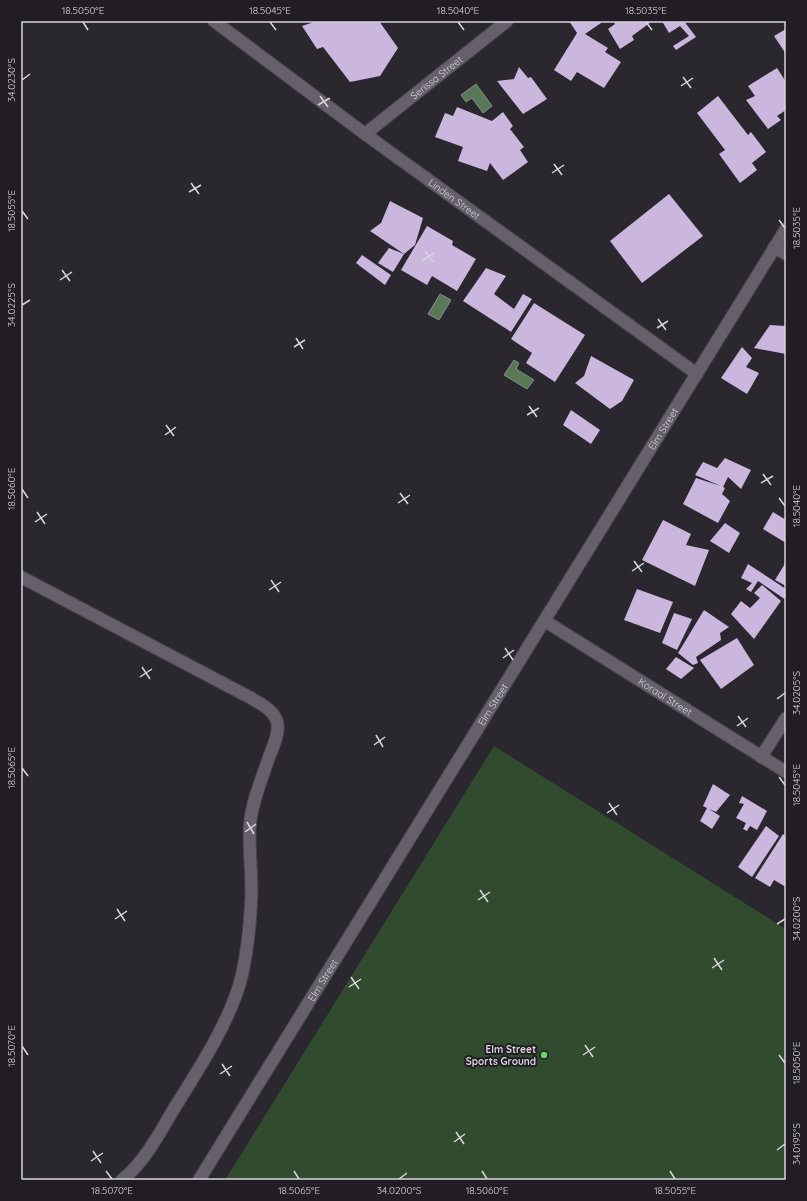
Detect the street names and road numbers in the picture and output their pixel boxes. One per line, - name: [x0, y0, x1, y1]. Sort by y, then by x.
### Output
- street label: Serissa Street: [408, 53, 466, 102]
- street label: Linden Street: [426, 176, 483, 223]
- street label: Elm Street: [645, 405, 681, 452]
- street label: Koraal Street: [636, 675, 695, 719]
- street label: Elm Street: [475, 681, 511, 728]
- street label: Elm Street: [305, 956, 341, 1004]

